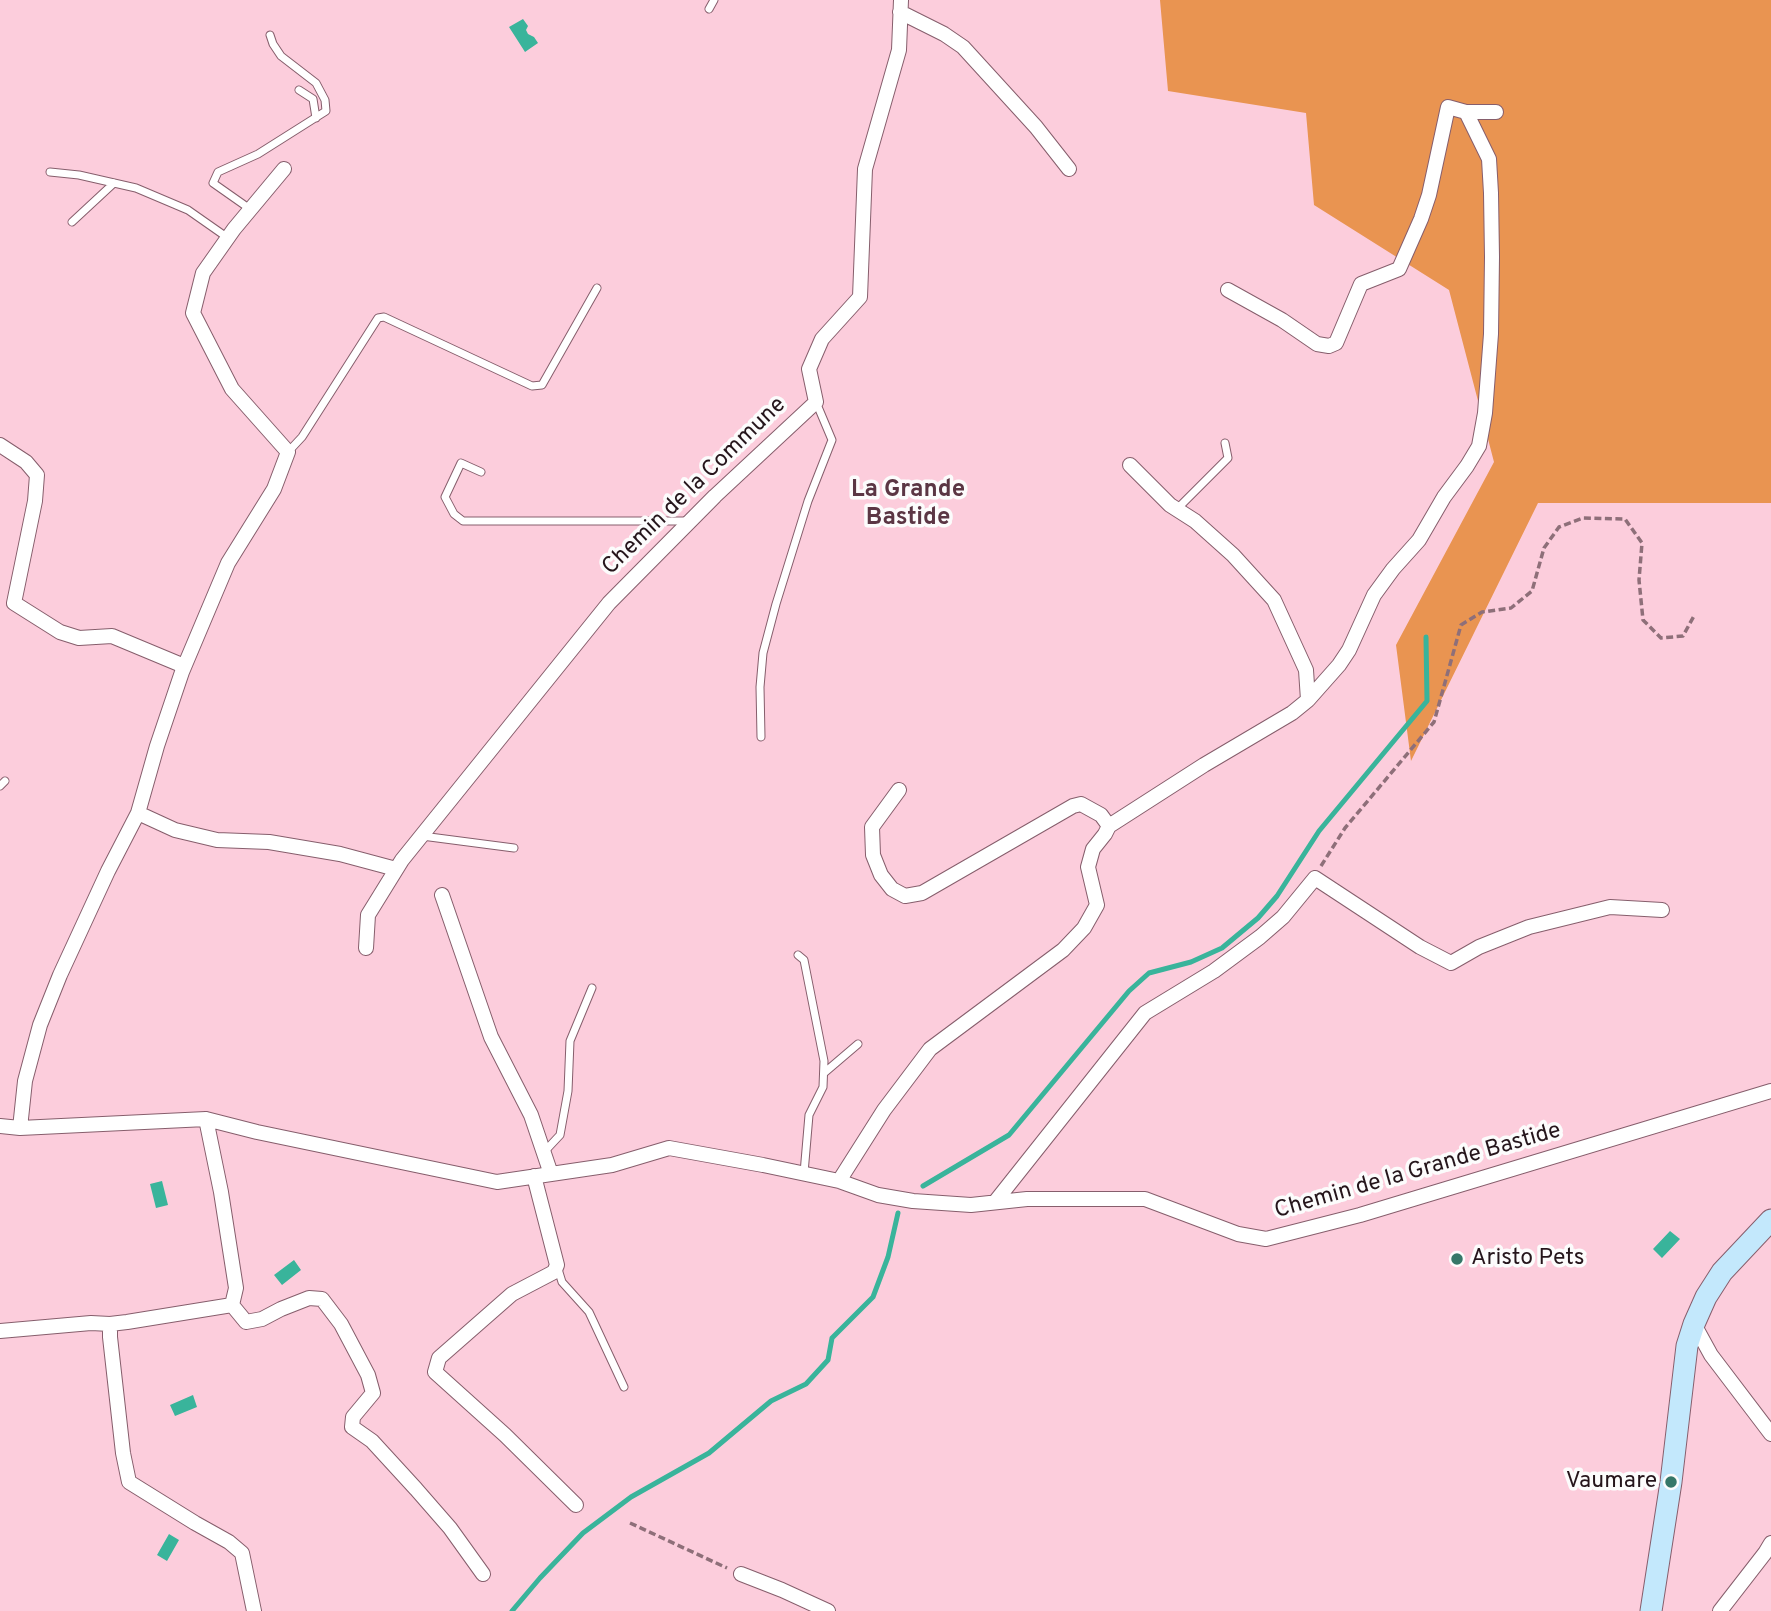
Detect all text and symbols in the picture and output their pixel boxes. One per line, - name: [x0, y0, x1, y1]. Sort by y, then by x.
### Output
- street label: Chemin de la Commune: [597, 392, 793, 582]
- district label: La Grande Bastide: [851, 477, 965, 533]
- street label: Chemin de la Grande Bastide: [1272, 1118, 1564, 1226]
- place label: Aristo Pets: [1471, 1245, 1585, 1273]
- marker: Aristo Pets: [1449, 1251, 1465, 1267]
- place label: Vaumare: [1566, 1468, 1657, 1496]
- marker: Vaumare: [1663, 1474, 1679, 1490]

